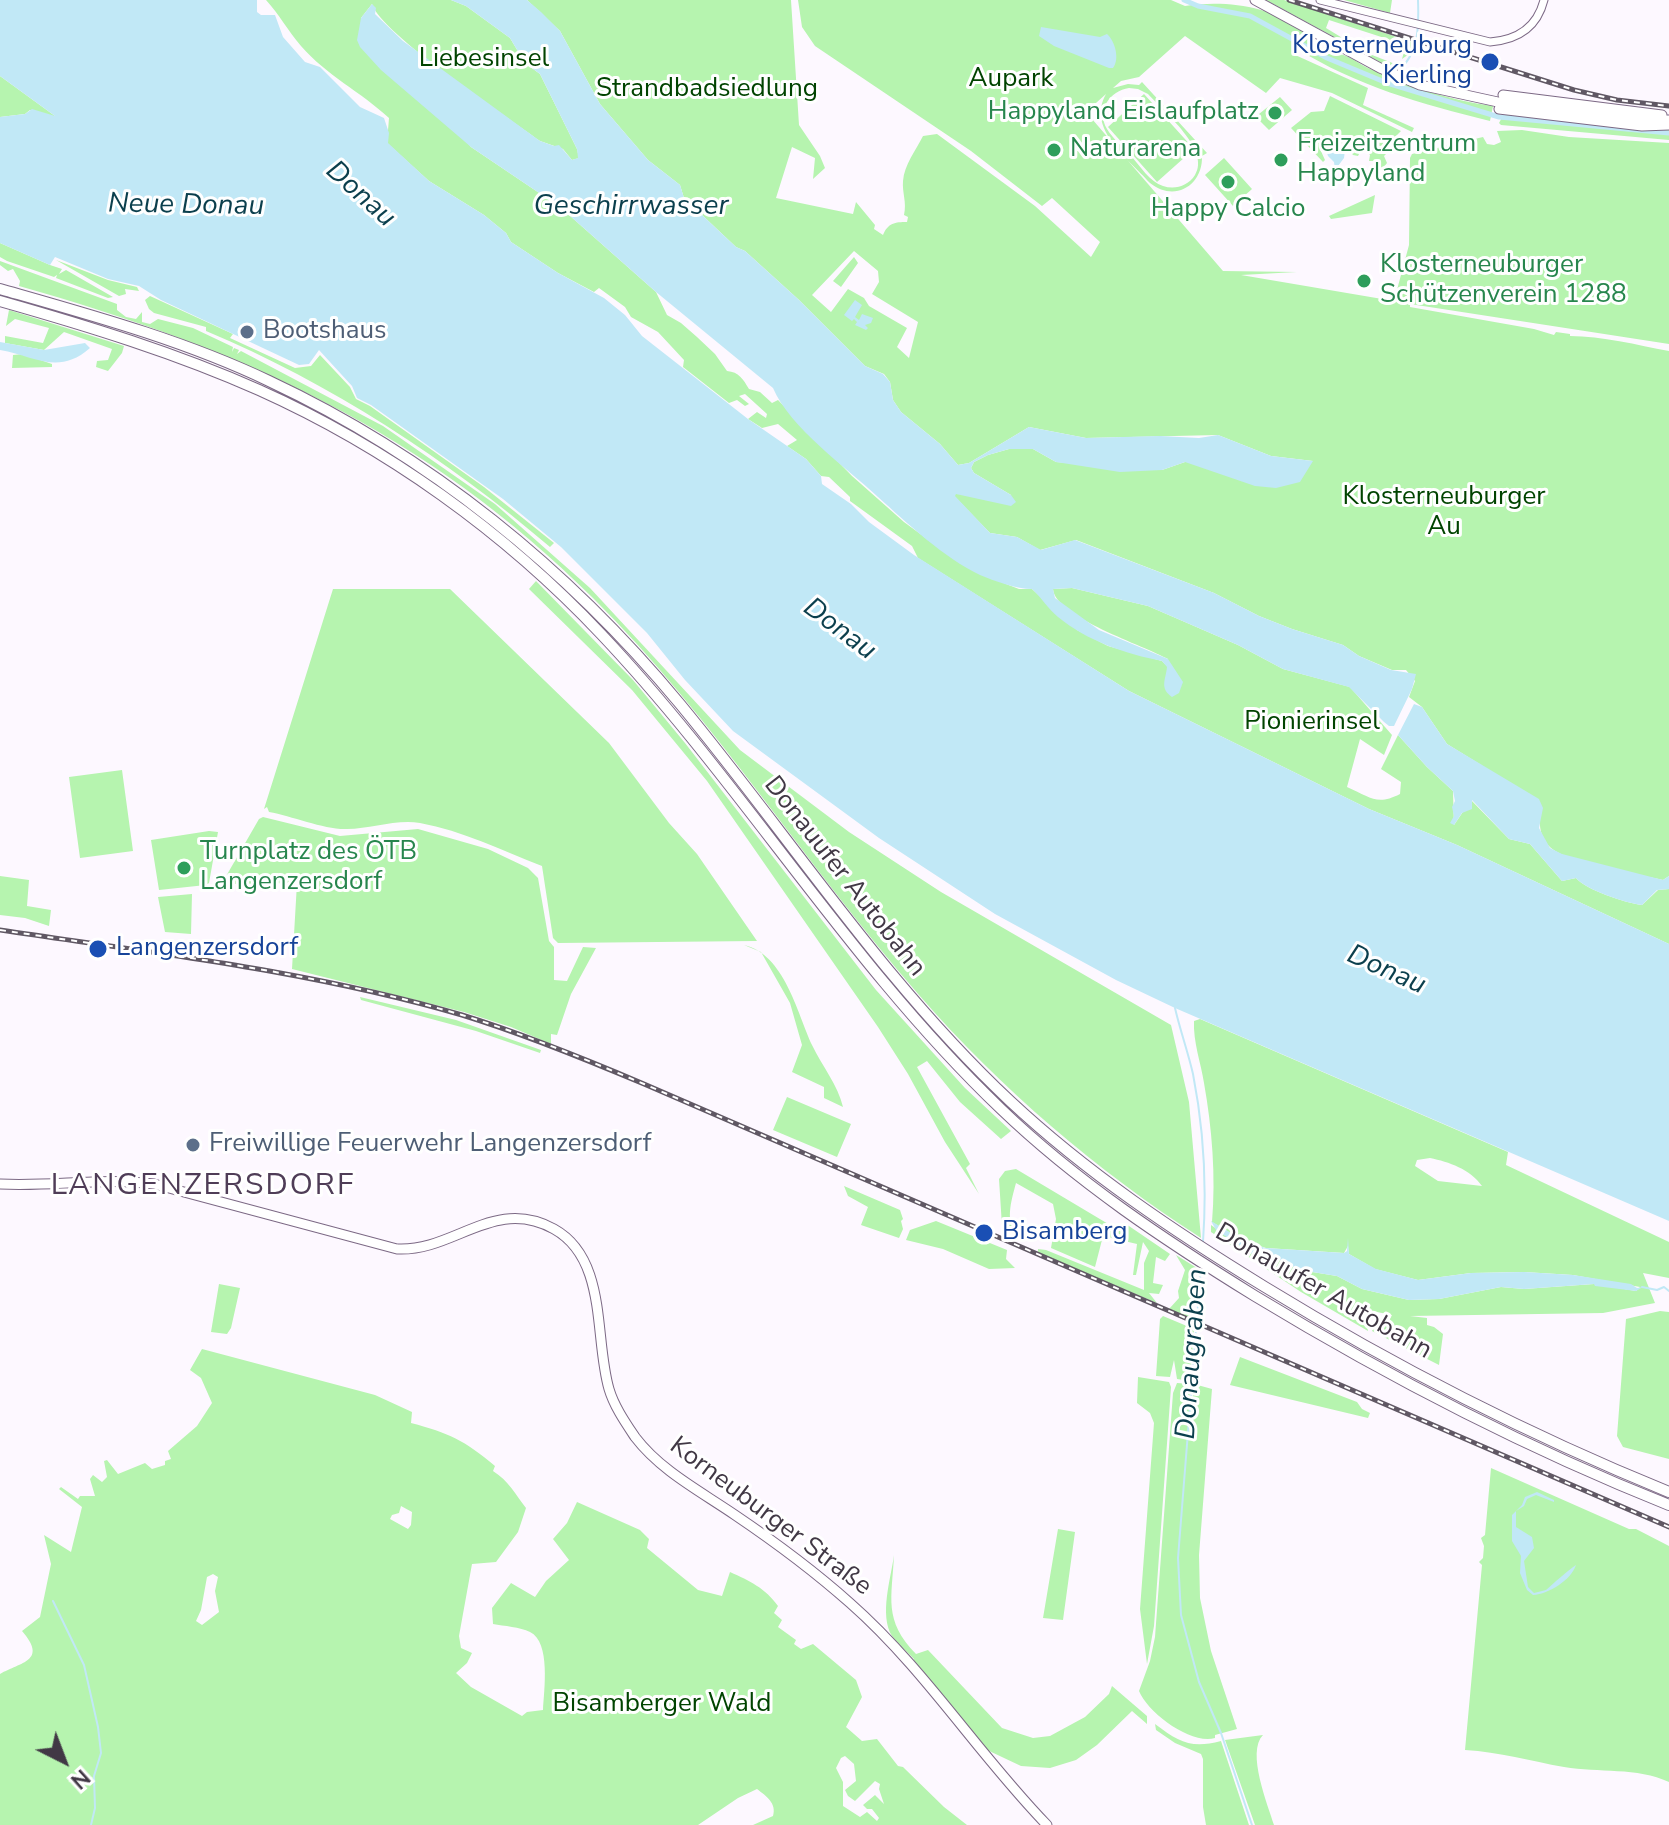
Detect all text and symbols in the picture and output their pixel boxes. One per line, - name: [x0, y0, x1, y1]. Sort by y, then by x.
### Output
- place label: Klosterneuburg Kierling: [1292, 31, 1472, 92]
- park label: Liebesinsel: [419, 44, 549, 76]
- marker: Klosterneuburg Kierling: [1479, 51, 1501, 73]
- park label: Aupark: [969, 64, 1053, 96]
- park label: Strandbadsiedlung: [596, 74, 818, 106]
- place label: Happyland Eislaufplatz: [988, 97, 1259, 129]
- marker: Happyland Eislaufplatz: [1266, 104, 1284, 122]
- place label: Freizeitzentrum Happyland: [1297, 129, 1476, 190]
- place label: Naturarena: [1070, 134, 1201, 166]
- marker: Naturarena: [1045, 141, 1063, 159]
- marker: Freizeitzentrum Happyland: [1272, 151, 1290, 169]
- water label: Donau: [318, 155, 402, 235]
- marker: Happy Calcio: [1219, 173, 1237, 191]
- water label: Neue Donau: [108, 188, 264, 224]
- water label: Geschirrwasser: [534, 190, 728, 224]
- place label: Happy Calcio: [1151, 194, 1305, 226]
- place label: Klosterneuburger Schützenverein 1288: [1380, 250, 1627, 312]
- marker: Klosterneuburger Schützenverein 1288: [1355, 272, 1373, 290]
- place label: Bootshaus: [263, 316, 387, 348]
- marker: Bootshaus: [238, 323, 256, 341]
- park label: Klosterneuburger Au: [1342, 482, 1546, 544]
- water label: Donau: [796, 592, 882, 668]
- park label: Pionierinsel: [1244, 707, 1380, 739]
- street label: Donauufer Autobahn: [756, 771, 932, 983]
- place label: Turnplatz des ÖTB Langenzersdorf: [200, 837, 417, 898]
- marker: Turnplatz des ÖTB Langenzersdorf: [175, 859, 193, 877]
- place label: Langenzersdorf: [116, 933, 298, 965]
- marker: Langenzersdorf: [87, 938, 109, 960]
- water label: Donau: [1341, 939, 1431, 1003]
- place label: Freiwillige Feuerwehr Langenzersdorf: [209, 1129, 651, 1161]
- marker: Freiwillige Feuerwehr Langenzersdorf: [184, 1136, 202, 1154]
- district label: LANGENZERSDORF: [51, 1169, 355, 1205]
- place label: Bisamberg: [1002, 1217, 1128, 1249]
- street label: Donauufer Autobahn: [1209, 1217, 1437, 1367]
- marker: Bisamberg: [973, 1222, 995, 1244]
- water label: Donaugraben: [1170, 1268, 1216, 1440]
- street label: Korneuburger Straße: [663, 1431, 877, 1603]
- park label: Bisamberger Wald: [553, 1689, 771, 1721]
- north arrow: [24, 1721, 104, 1801]
- text: N: [64, 1762, 96, 1795]

